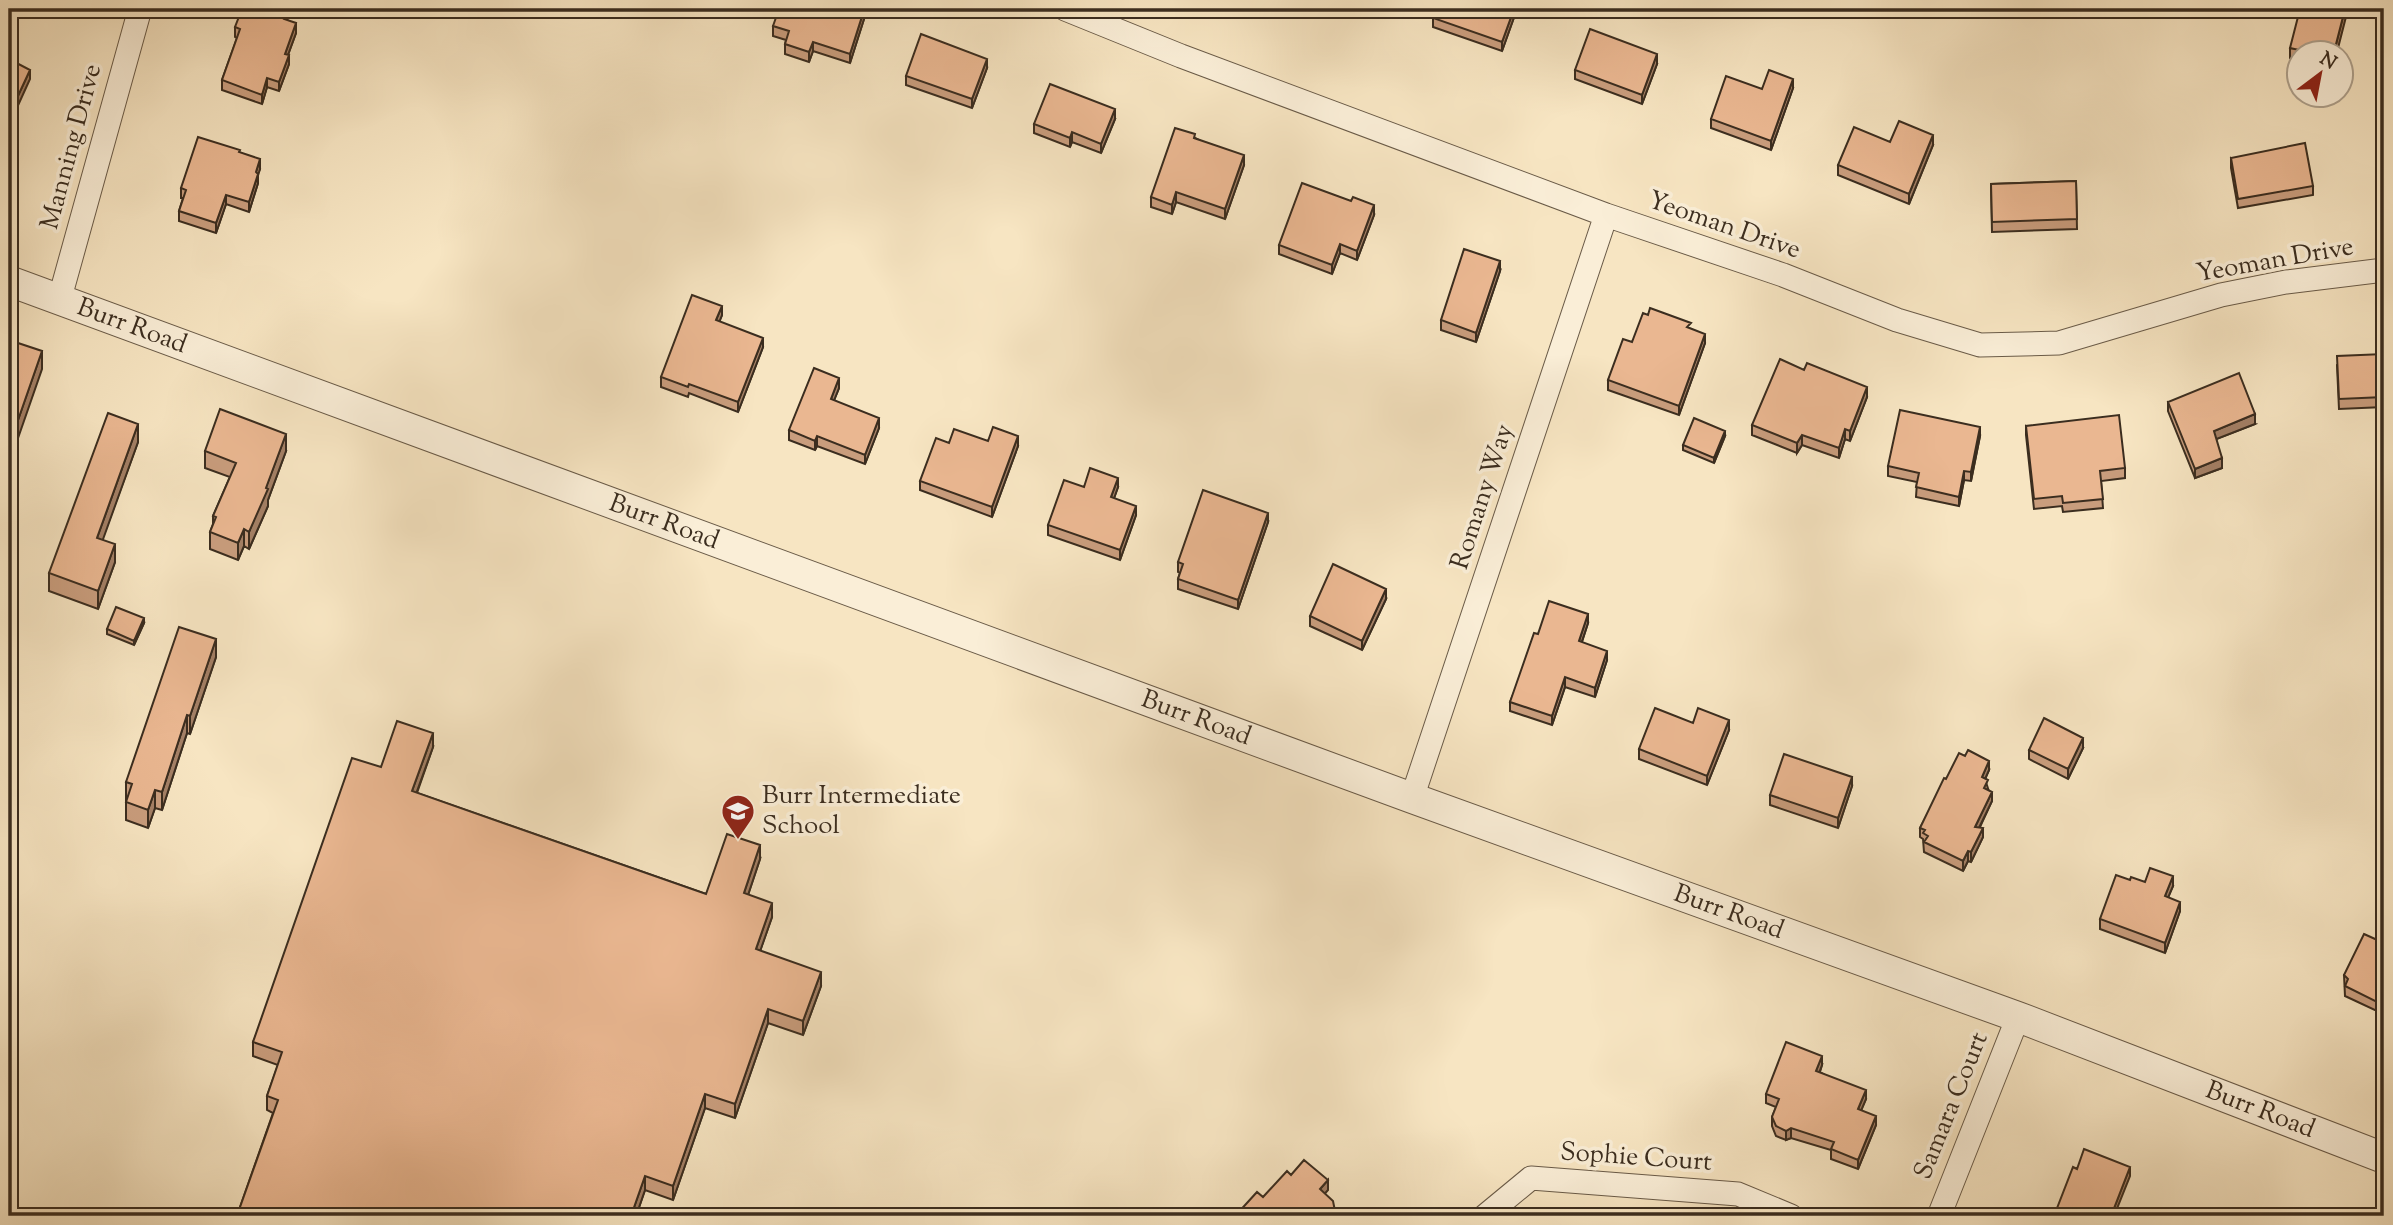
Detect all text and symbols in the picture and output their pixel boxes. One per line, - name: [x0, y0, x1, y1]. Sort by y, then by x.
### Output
- north arrow: [2284, 38, 2354, 108]
- text: N: [2314, 46, 2341, 77]
- street label: Manning Drive: [32, 60, 112, 234]
- street label: Yeoman Drive: [1643, 183, 1805, 269]
- street label: Yeoman Drive: [2193, 229, 2357, 293]
- street label: Burr Road: [72, 289, 193, 364]
- street label: Romany Way: [1442, 420, 1524, 574]
- street label: Burr Road: [604, 485, 725, 560]
- street label: Burr Road: [1136, 681, 1257, 756]
- place label: Burr Intermediate School: [762, 778, 961, 845]
- school or university icon: Burr Intermediate School: [719, 792, 757, 841]
- street label: Burr Road: [1668, 876, 1789, 949]
- street label: Samara Court: [1906, 1027, 1998, 1185]
- street label: Burr Road: [2200, 1072, 2321, 1148]
- street label: Sophie Court: [1559, 1134, 1713, 1182]

